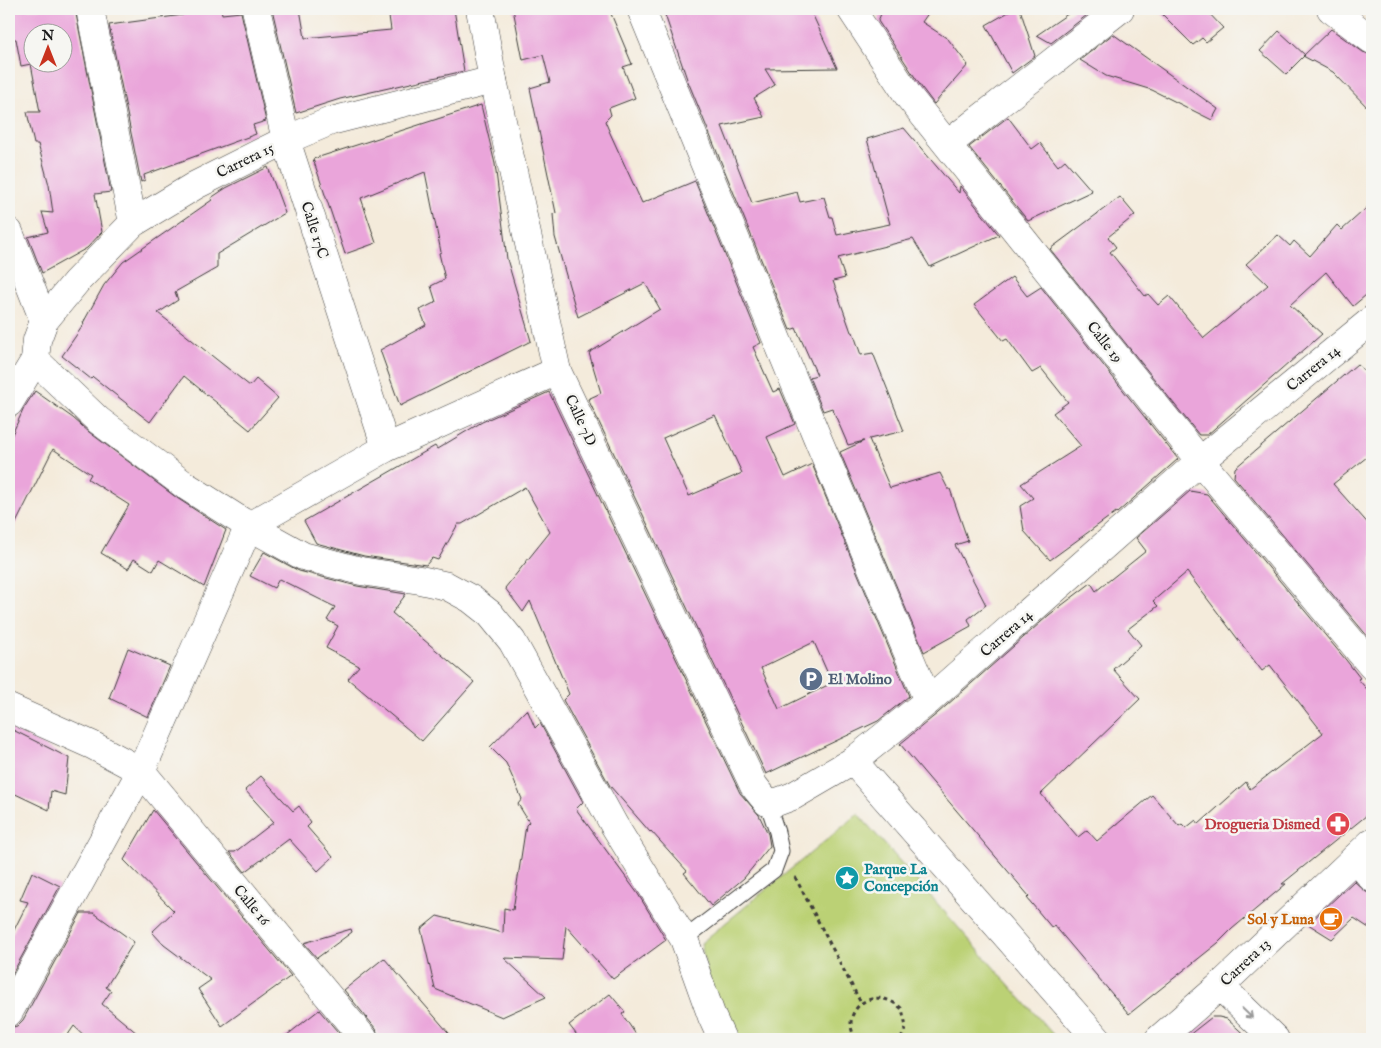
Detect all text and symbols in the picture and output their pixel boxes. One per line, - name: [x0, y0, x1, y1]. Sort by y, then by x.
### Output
- north arrow: [22, 22, 72, 72]
- text: N: [41, 27, 54, 45]
- street label: Carrera 15: [213, 138, 277, 182]
- street label: Calle 17C: [296, 199, 333, 261]
- street label: Calle 19: [1082, 318, 1127, 367]
- street label: Carrera 14: [1283, 341, 1344, 396]
- street label: Calle 7D: [560, 391, 601, 449]
- street label: Carrera 14: [976, 605, 1037, 661]
- parking icon: El Molino: [798, 666, 824, 692]
- place label: El Molino: [828, 670, 892, 689]
- pharmacy icon: Drogueria Dismed: [1325, 811, 1351, 837]
- place label: Drogueria Dismed: [1205, 815, 1321, 834]
- place label: Parque La Concepción: [864, 860, 939, 896]
- place icon: Parque La Concepción: [834, 865, 860, 891]
- street label: Calle 16: [229, 881, 275, 930]
- cafe icon: Sol y Luna: [1318, 906, 1344, 932]
- place label: Sol y Luna: [1247, 910, 1315, 929]
- street label: Carrera 13: [1216, 934, 1274, 990]
- one-way arrow: [1241, 1007, 1254, 1019]

